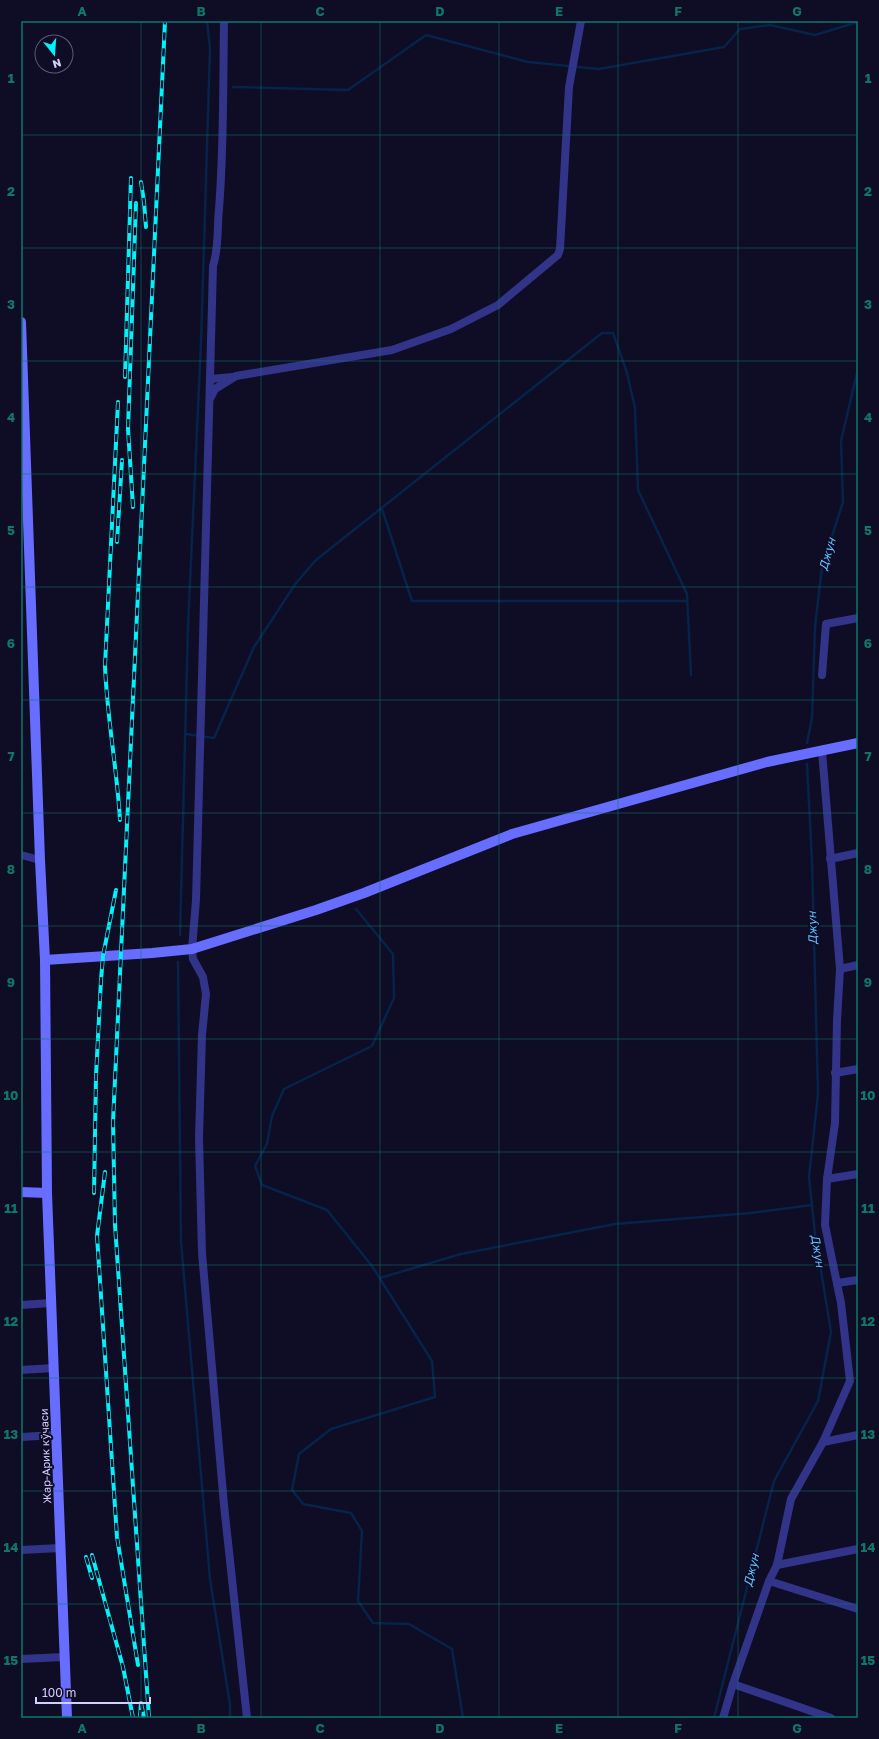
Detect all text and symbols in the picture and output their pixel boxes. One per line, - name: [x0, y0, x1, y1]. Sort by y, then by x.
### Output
- text: A: [77, 3, 87, 19]
- text: B: [196, 3, 206, 19]
- text: C: [315, 3, 325, 19]
- text: D: [435, 3, 445, 19]
- text: E: [555, 3, 563, 19]
- text: F: [674, 3, 682, 19]
- text: G: [792, 3, 802, 19]
- north arrow: [34, 34, 74, 74]
- text: N: [51, 57, 63, 71]
- text: 1: [8, 70, 15, 86]
- text: 1: [865, 70, 872, 86]
- text: 2: [7, 183, 15, 199]
- text: 2: [864, 183, 872, 199]
- text: 3: [7, 296, 15, 312]
- text: 3: [864, 296, 872, 312]
- text: 4: [7, 409, 15, 425]
- text: 4: [864, 409, 872, 425]
- text: 5: [7, 522, 15, 538]
- text: 5: [864, 522, 872, 538]
- water label: Джун: [815, 536, 839, 573]
- text: 6: [7, 635, 15, 651]
- text: 6: [864, 635, 872, 651]
- text: 7: [7, 748, 15, 764]
- text: 7: [864, 748, 872, 764]
- text: 8: [7, 861, 15, 877]
- text: 8: [864, 861, 872, 877]
- water label: Джун: [804, 911, 820, 946]
- text: 9: [7, 974, 15, 990]
- text: 9: [864, 974, 872, 990]
- text: 10: [3, 1087, 19, 1103]
- text: 10: [860, 1087, 876, 1103]
- text: 11: [4, 1200, 18, 1216]
- text: 11: [861, 1200, 875, 1216]
- water label: Джун: [808, 1233, 828, 1269]
- text: 12: [4, 1313, 18, 1329]
- text: 12: [861, 1313, 875, 1329]
- street label: Жар-Арик кўчаси: [37, 1408, 53, 1504]
- text: 13: [4, 1426, 18, 1442]
- text: 13: [861, 1426, 875, 1442]
- text: 14: [4, 1539, 18, 1555]
- text: 14: [861, 1539, 875, 1555]
- water label: Джун: [740, 1552, 762, 1589]
- text: 15: [4, 1652, 18, 1668]
- text: 15: [861, 1652, 875, 1668]
- scale bar: [36, 1679, 150, 1705]
- text: 100 m: [42, 1685, 76, 1700]
- text: A: [77, 1720, 87, 1736]
- text: B: [196, 1720, 206, 1736]
- text: C: [315, 1720, 325, 1736]
- text: D: [435, 1720, 445, 1736]
- text: E: [555, 1720, 563, 1736]
- text: F: [674, 1720, 682, 1736]
- text: G: [792, 1720, 802, 1736]

